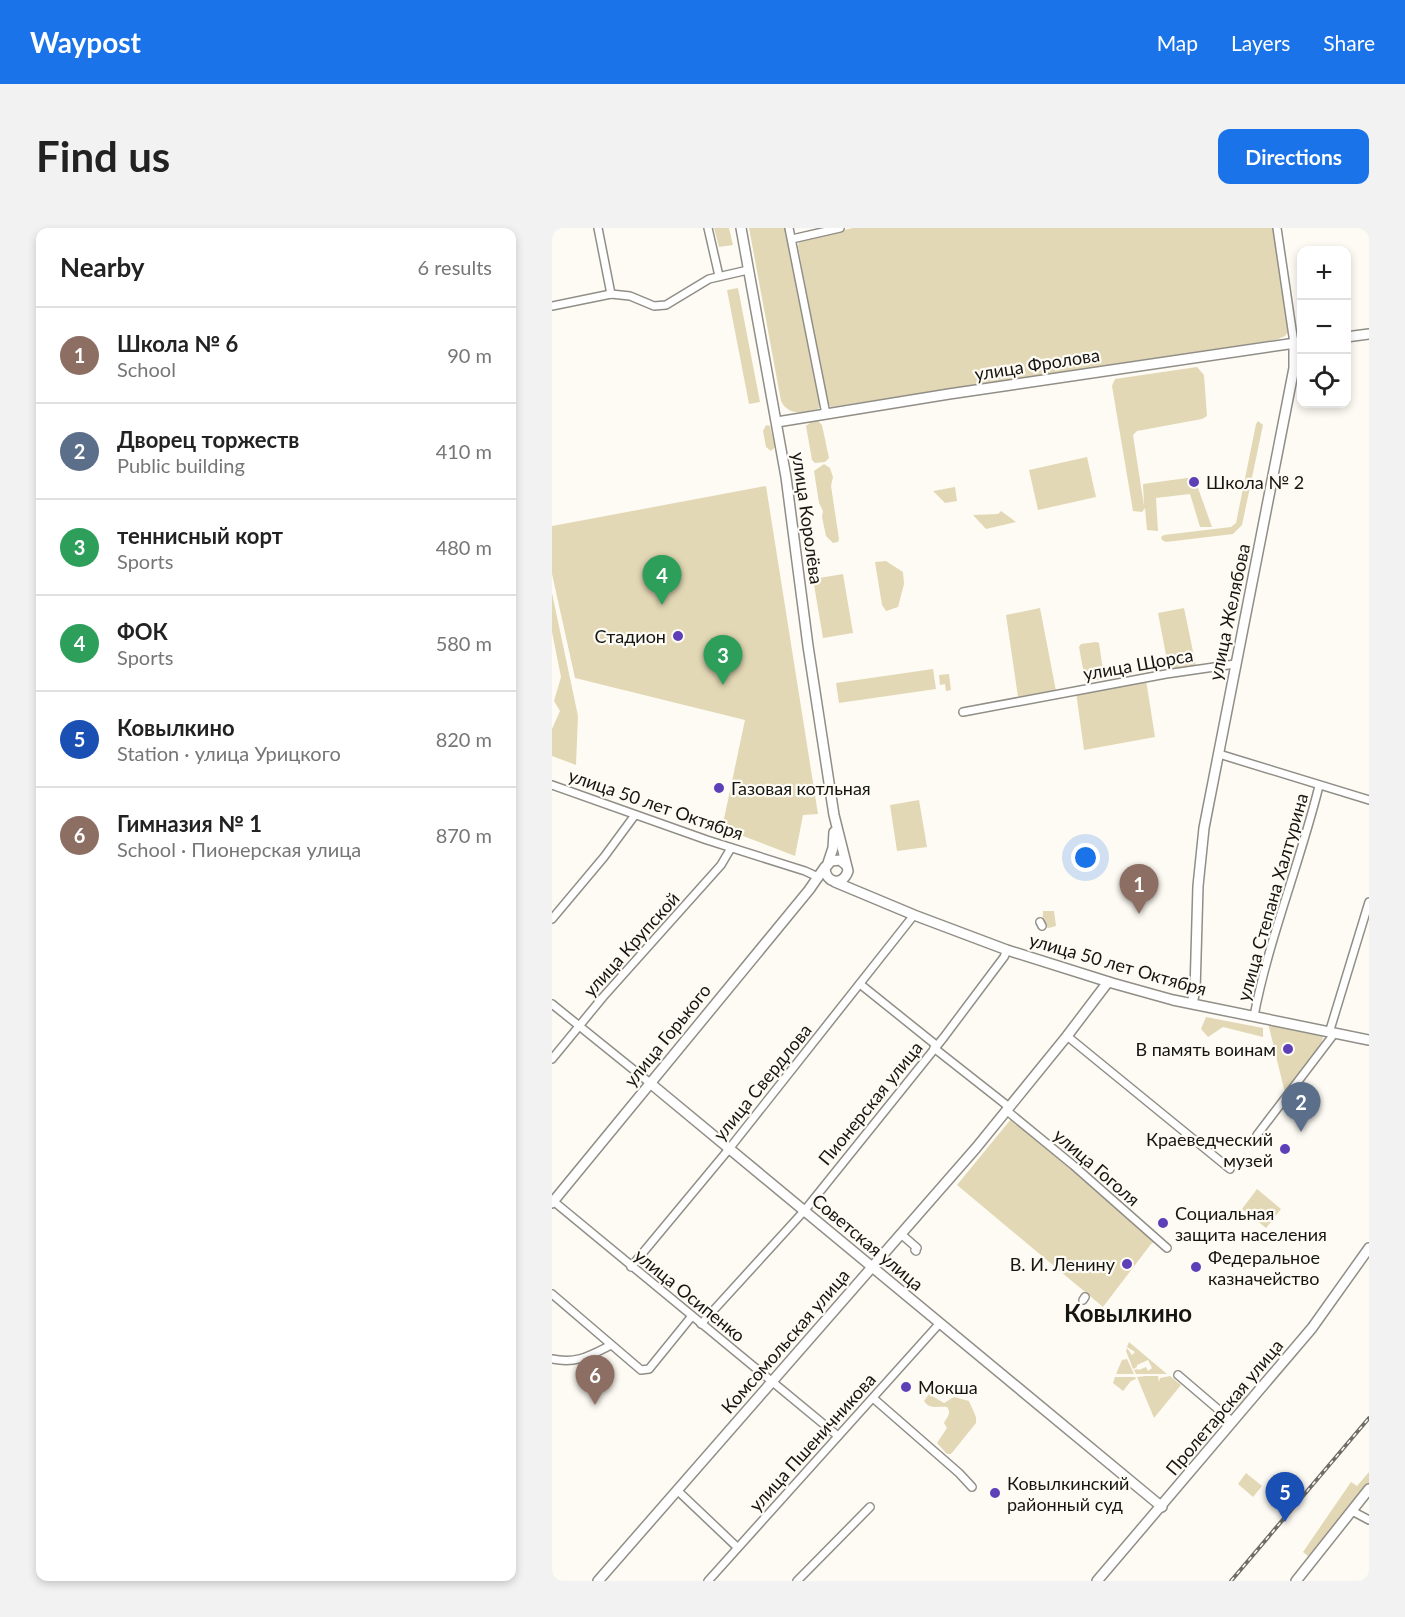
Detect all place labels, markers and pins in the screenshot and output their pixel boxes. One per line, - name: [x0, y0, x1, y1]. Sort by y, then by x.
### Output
- place label: Школа № 2: [1206, 471, 1304, 493]
- marker: Школа № 2: [1187, 475, 1201, 489]
- pin: 4: [642, 556, 682, 605]
- place label: Стадион: [595, 625, 666, 647]
- marker: Стадион: [671, 629, 685, 643]
- pin: 3: [704, 636, 742, 685]
- place label: Газовая котльная: [731, 777, 871, 799]
- marker: Газовая котльная: [712, 781, 726, 795]
- pin: 1: [1120, 864, 1158, 914]
- place label: В память воинам: [1135, 1038, 1276, 1060]
- marker: В память воинам: [1281, 1042, 1295, 1056]
- pin: 2: [1282, 1082, 1320, 1132]
- place label: Краеведческий музей: [1146, 1128, 1273, 1171]
- marker: Краеведческий музей: [1278, 1142, 1292, 1156]
- place label: Социальная защита населения: [1175, 1202, 1327, 1245]
- marker: Социальная защита населения: [1156, 1216, 1170, 1230]
- place label: Федеральное казначейство: [1208, 1246, 1320, 1289]
- place label: В. И. Ленину: [1010, 1253, 1116, 1275]
- marker: В. И. Ленину: [1120, 1257, 1134, 1271]
- marker: Федеральное казначейство: [1189, 1260, 1203, 1274]
- pin: 6: [576, 1356, 615, 1405]
- place label: Мокша: [918, 1376, 978, 1398]
- marker: Мокша: [899, 1380, 913, 1394]
- place label: Ковылкинский районный суд: [1007, 1472, 1129, 1515]
- pin: 5: [1266, 1472, 1304, 1522]
- marker: Ковылкинский районный суд: [988, 1486, 1002, 1500]

